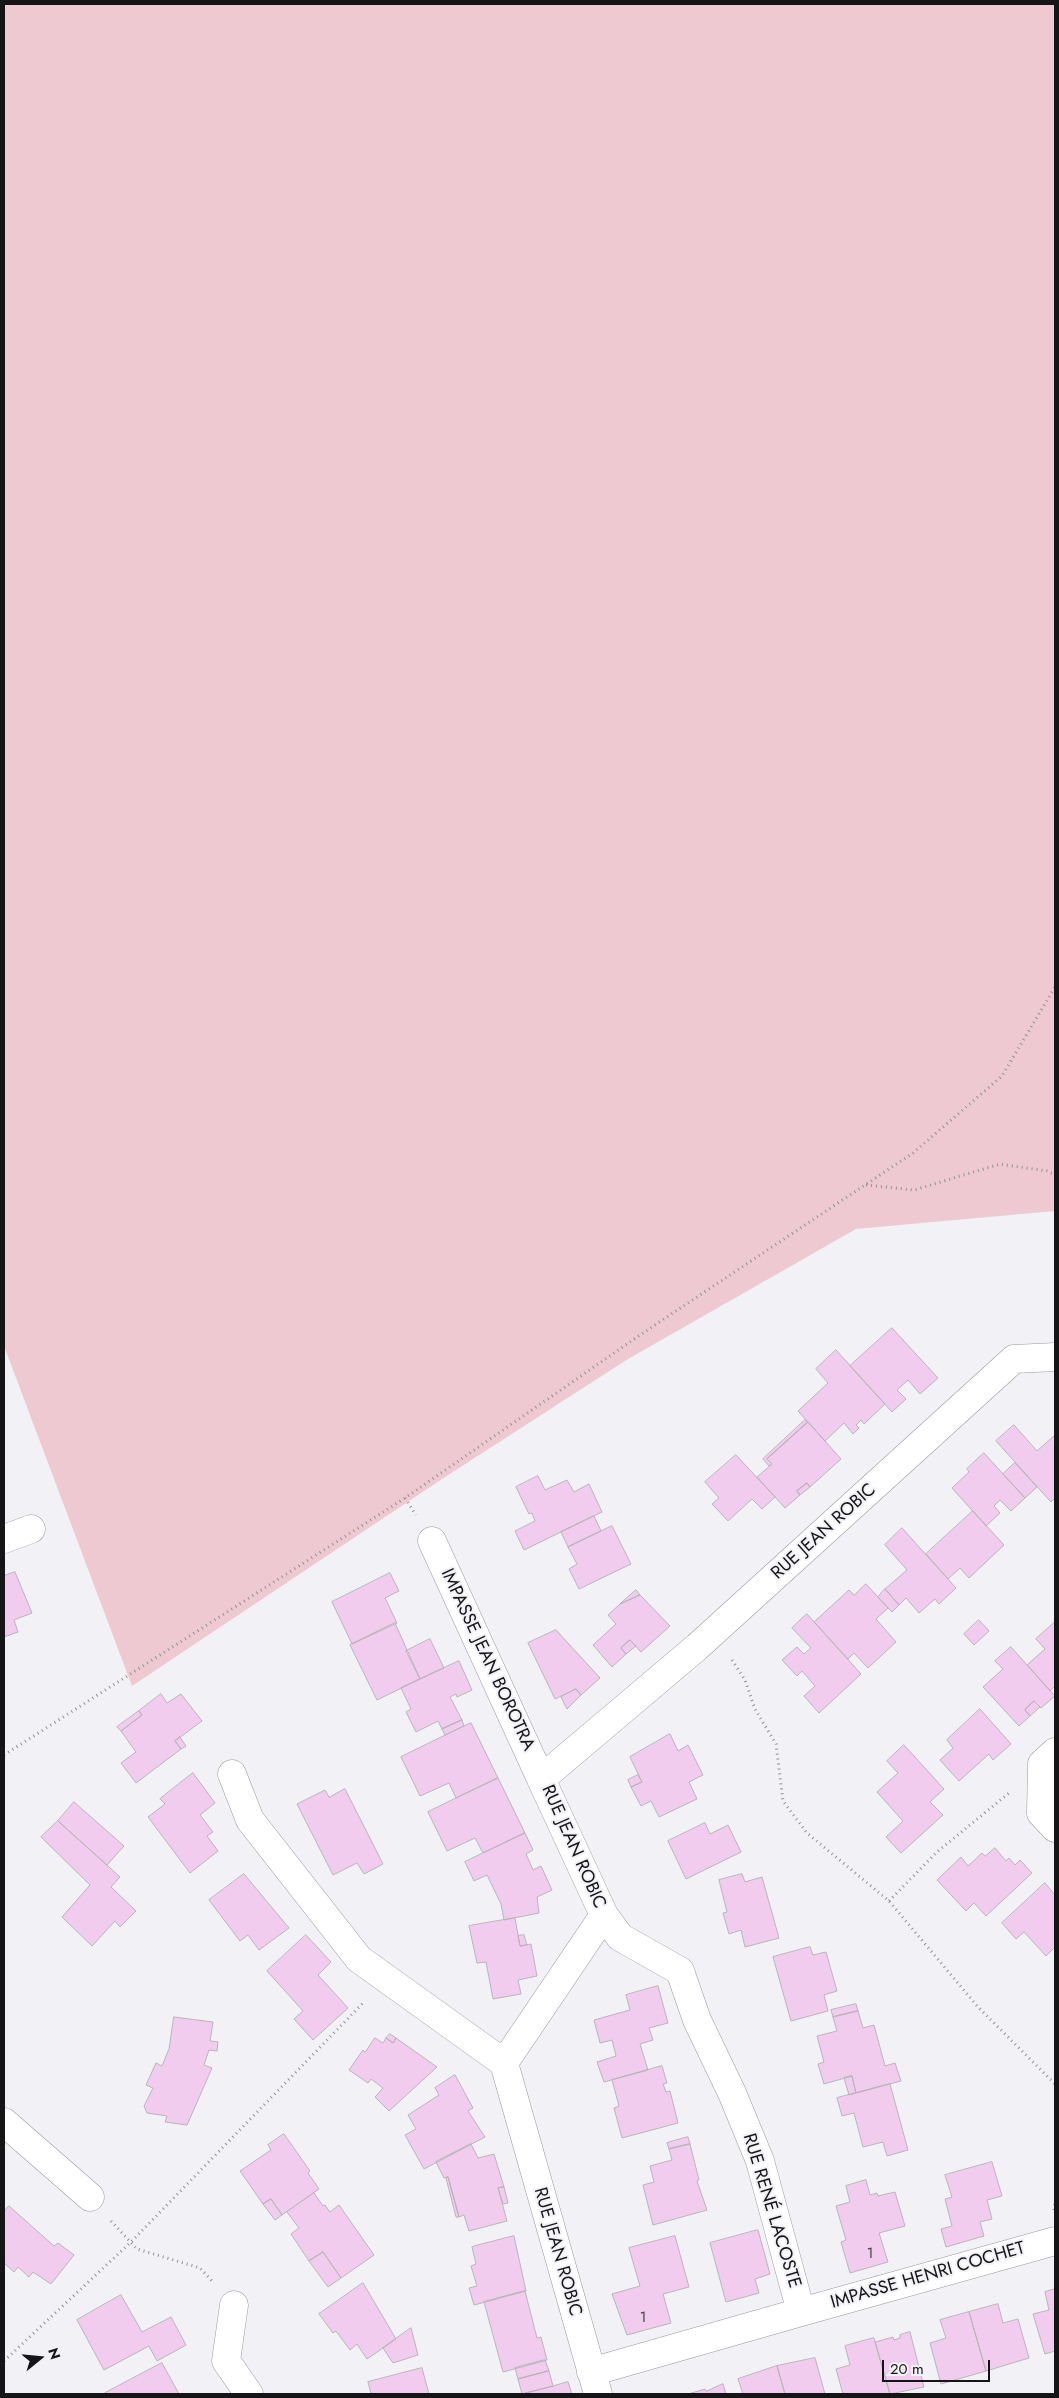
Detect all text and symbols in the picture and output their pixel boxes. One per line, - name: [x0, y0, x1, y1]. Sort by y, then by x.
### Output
- street label: RUE JEAN ROBIC: [767, 1479, 881, 1585]
- street label: IMPASSE JEAN BOROTRA: [435, 1566, 539, 1754]
- street label: RUE JEAN ROBIC: [536, 1782, 610, 1912]
- street label: RUE RENÉ LACOSTE: [737, 2131, 805, 2291]
- street label: RUE JEAN ROBIC: [528, 2185, 586, 2319]
- street label: IMPASSE HENRI COCHET: [828, 2238, 1028, 2314]
- house number: 1: [867, 2245, 873, 2263]
- house number: 1: [640, 2309, 646, 2327]
- north arrow: [15, 2333, 65, 2383]
- text: N: [43, 2345, 66, 2362]
- scale bar: [884, 2350, 992, 2382]
- text: 20 m: [890, 2358, 924, 2380]

